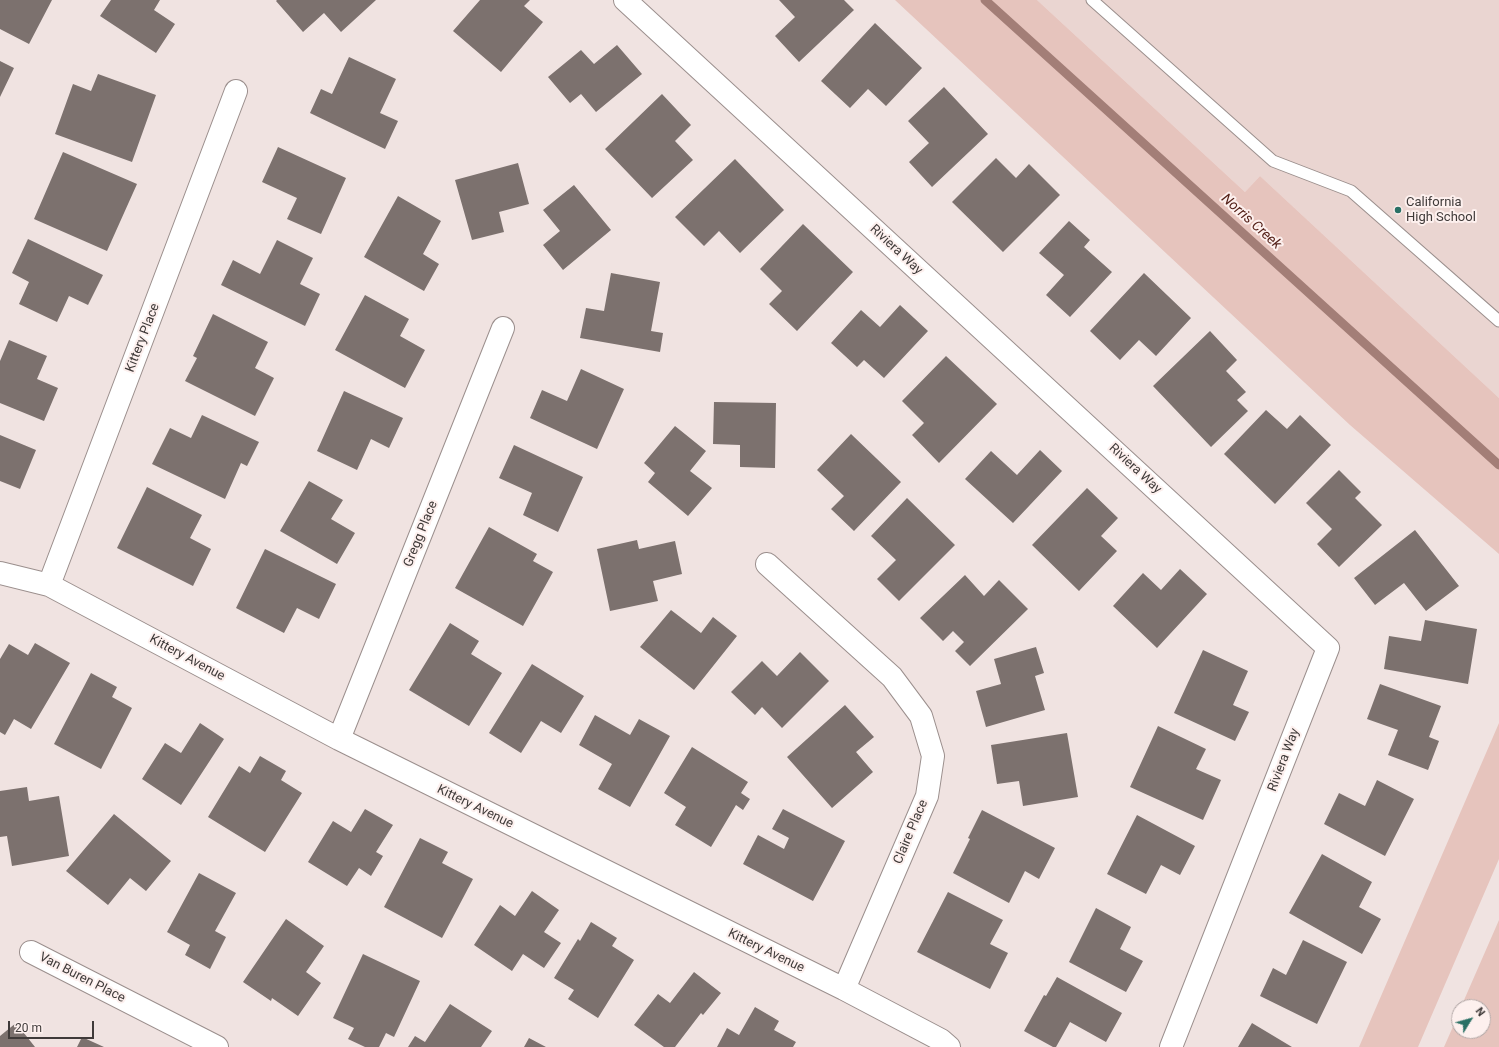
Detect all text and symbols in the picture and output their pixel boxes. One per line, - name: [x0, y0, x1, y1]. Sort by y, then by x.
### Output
- water label: Norris Creek: [1218, 191, 1284, 253]
- place label: California High School: [1406, 195, 1476, 226]
- marker: California High School: [1393, 205, 1403, 215]
- street label: Riviera Way: [866, 222, 926, 278]
- street label: Kittery Place: [123, 301, 163, 375]
- street label: Riviera Way: [1105, 441, 1165, 497]
- street label: Gregg Place: [401, 499, 441, 569]
- street label: Kittery Avenue: [147, 632, 227, 684]
- street label: Riviera Way: [1265, 726, 1303, 794]
- street label: Kittery Avenue: [434, 782, 516, 832]
- street label: Claire Place: [890, 797, 932, 867]
- street label: Kittery Avenue: [725, 926, 807, 976]
- street label: Van Buren Place: [36, 950, 128, 1006]
- north arrow: [1451, 999, 1491, 1039]
- text: N: [1473, 1005, 1488, 1019]
- scale bar: [10, 1013, 96, 1039]
- text: 20 m: [15, 1021, 42, 1035]

